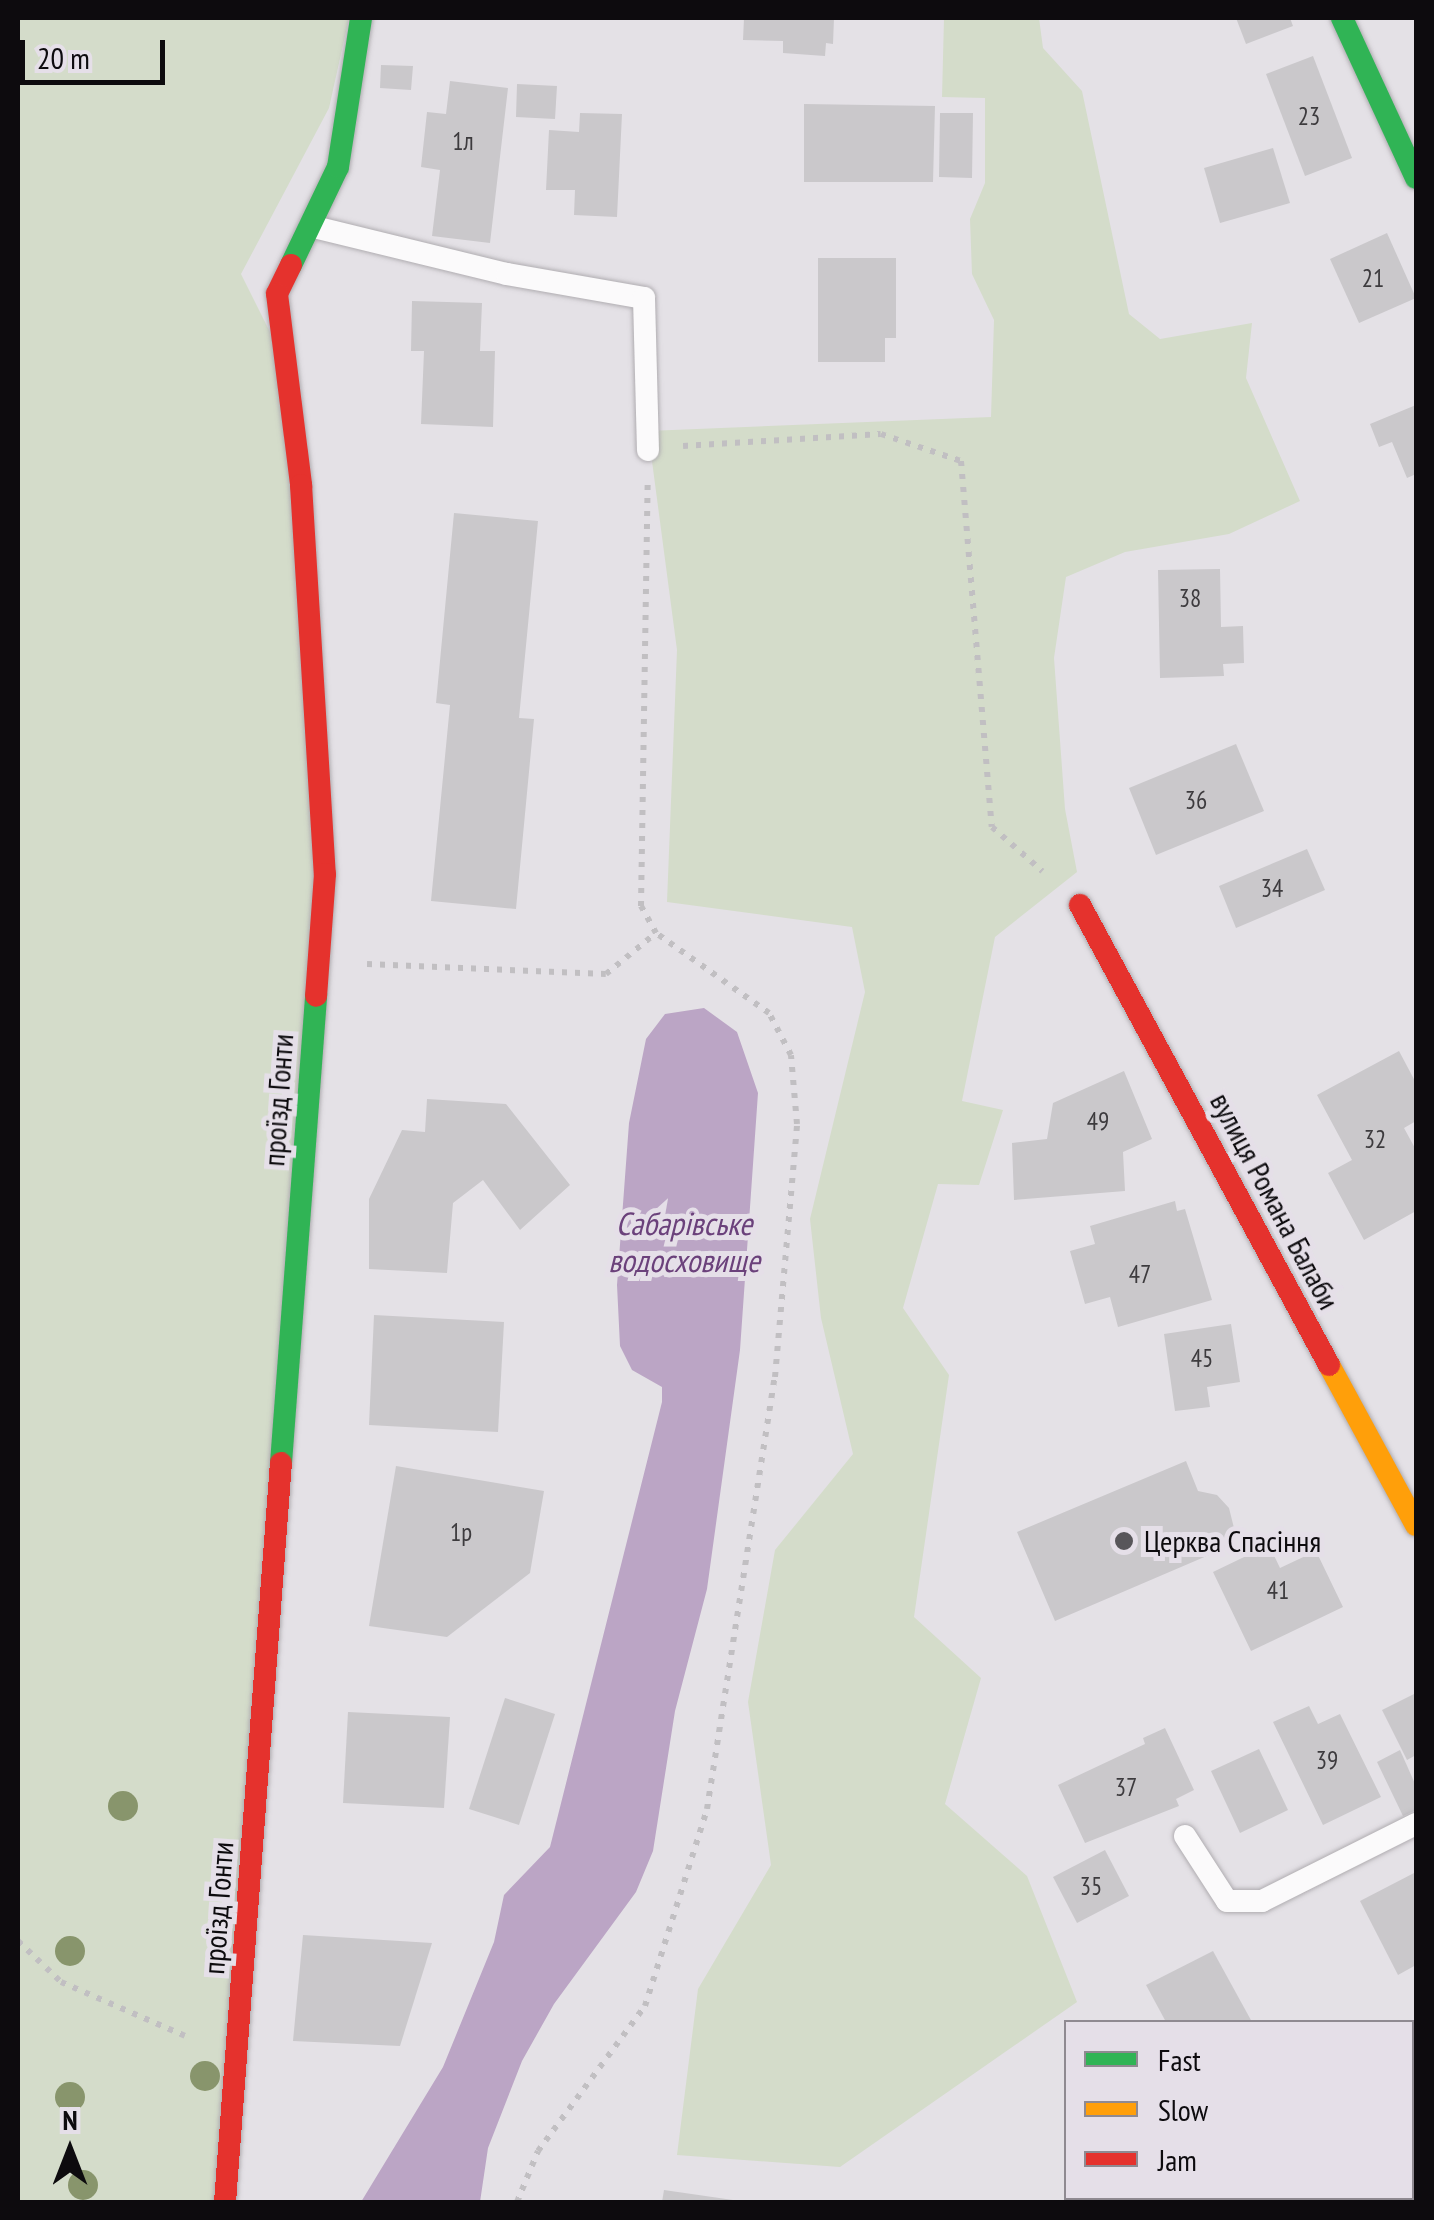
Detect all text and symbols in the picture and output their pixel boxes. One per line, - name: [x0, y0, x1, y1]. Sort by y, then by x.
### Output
- scale bar: [25, 20, 170, 82]
- text: 20 m: [37, 38, 90, 77]
- house number: 23: [1298, 101, 1320, 131]
- house number: 1л: [452, 126, 474, 156]
- house number: 21: [1362, 263, 1384, 293]
- house number: 38: [1179, 583, 1201, 613]
- house number: 36: [1185, 785, 1207, 815]
- house number: 34: [1261, 873, 1283, 903]
- street label: проїзд Гонти: [255, 1033, 301, 1167]
- street label: вулиця Романа Балаби: [1203, 1087, 1347, 1315]
- house number: 49: [1087, 1106, 1109, 1136]
- house number: 32: [1364, 1124, 1386, 1154]
- water label: Сабарівське водосховище: [608, 1205, 760, 1280]
- house number: 47: [1129, 1259, 1151, 1289]
- house number: 45: [1191, 1343, 1213, 1373]
- house number: 1р: [450, 1517, 472, 1547]
- place label: Церква Спасіння: [1144, 1523, 1321, 1559]
- marker: Церква Спасіння: [1113, 1530, 1135, 1552]
- house number: 41: [1267, 1575, 1289, 1605]
- house number: 39: [1316, 1745, 1338, 1775]
- house number: 37: [1115, 1772, 1137, 1802]
- street label: проїзд Гонти: [195, 1841, 241, 1975]
- house number: 35: [1080, 1871, 1102, 1901]
- legend: [1064, 2020, 1414, 2200]
- text: Fast: [1158, 2040, 1201, 2079]
- text: Slow: [1158, 2090, 1208, 2129]
- north arrow: [20, 2100, 120, 2200]
- text: N: [62, 2101, 78, 2138]
- text: Jam: [1158, 2140, 1197, 2179]

